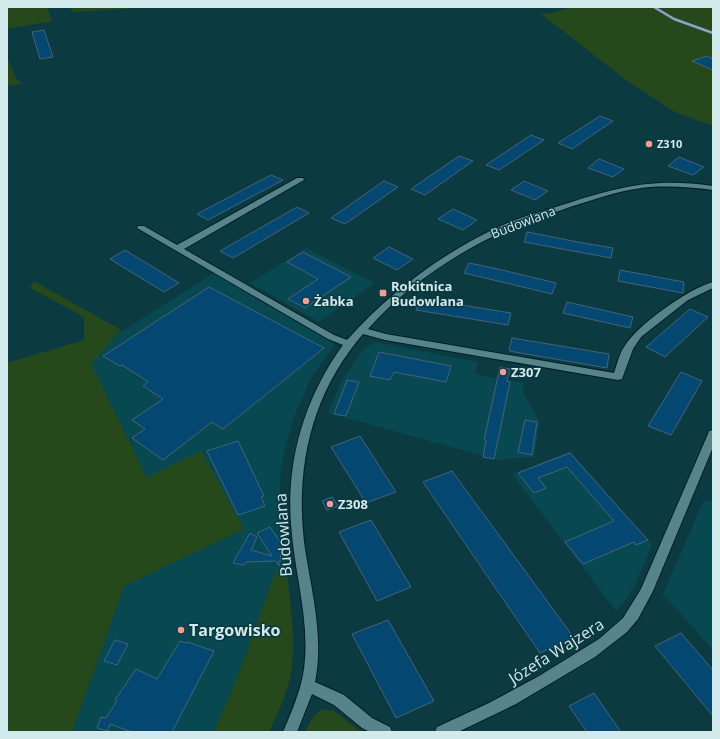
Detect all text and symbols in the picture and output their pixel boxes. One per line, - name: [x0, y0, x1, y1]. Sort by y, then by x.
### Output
- place label: Z310: [657, 136, 682, 151]
- marker: Z310: [644, 139, 654, 149]
- street label: Budowlana: [488, 201, 558, 243]
- place label: Rokitnica Budowlana: [391, 277, 464, 310]
- marker: Rokitnica Budowlana: [378, 288, 388, 298]
- place label: Żabka: [314, 292, 354, 310]
- marker: Żabka: [301, 296, 311, 306]
- place label: Z307: [511, 363, 541, 381]
- marker: Z307: [498, 367, 508, 377]
- street label: Budowlana: [269, 493, 297, 577]
- place label: Z308: [338, 495, 368, 513]
- marker: Z308: [325, 499, 335, 509]
- street label: Józefa Wajzera: [502, 613, 608, 690]
- place label: Targowisko: [189, 619, 281, 641]
- marker: Targowisko: [176, 625, 186, 635]

